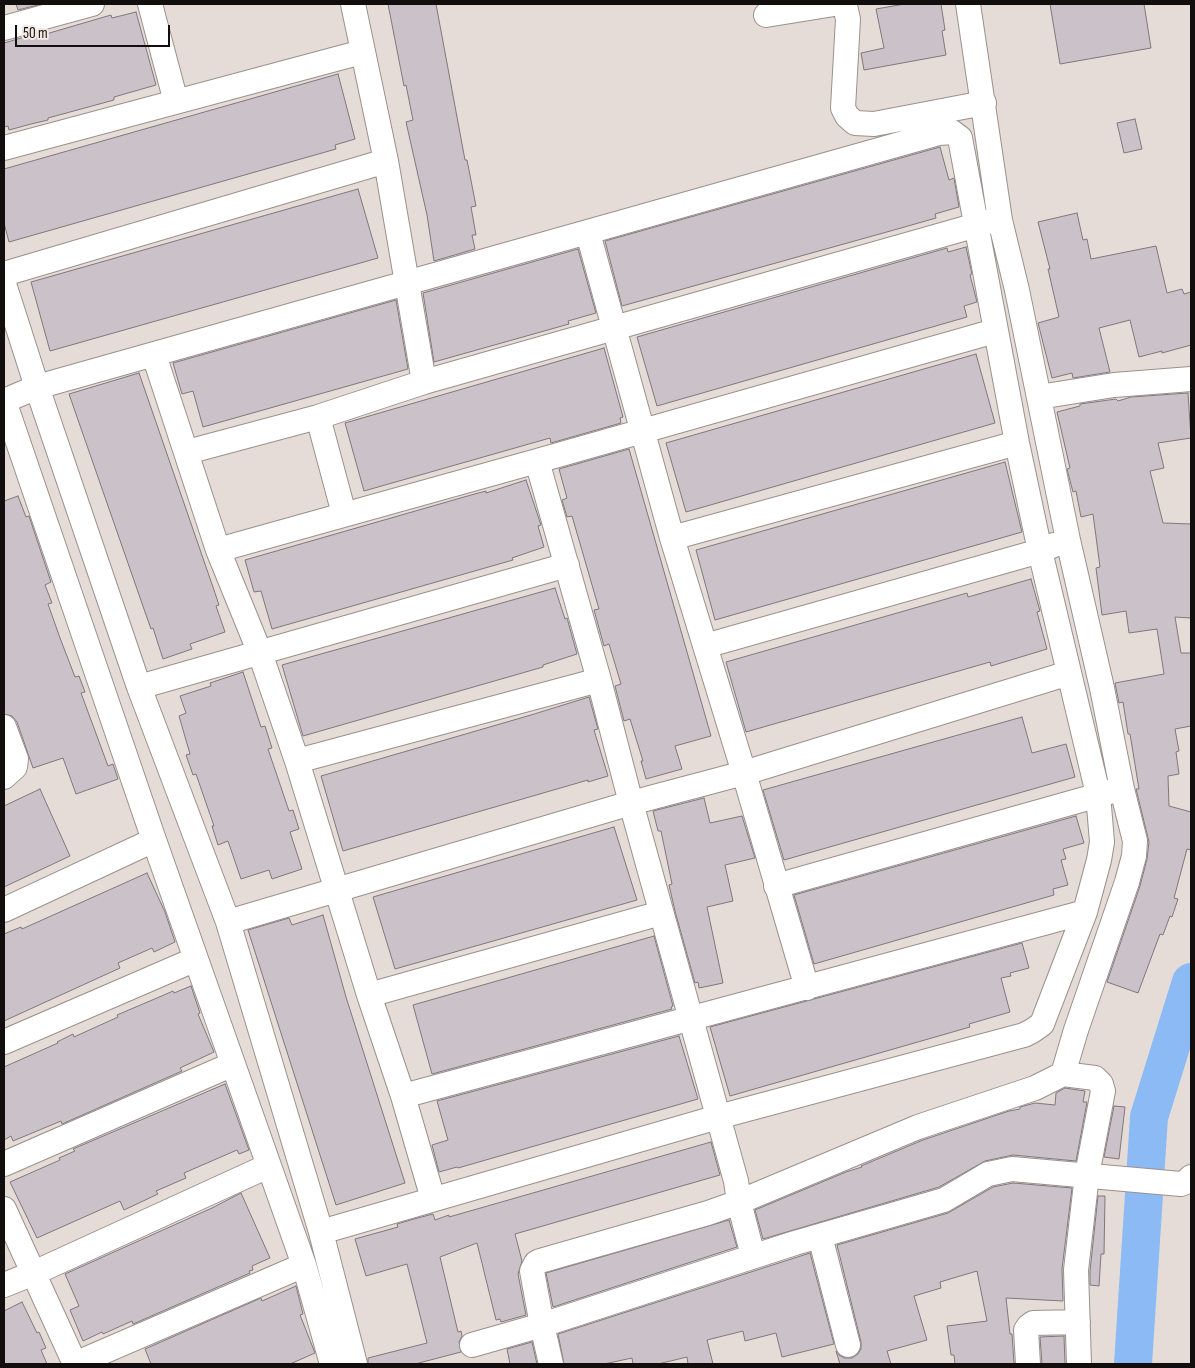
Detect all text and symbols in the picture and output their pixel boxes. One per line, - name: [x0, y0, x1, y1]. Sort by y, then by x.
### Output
- scale bar: [18, 15, 172, 47]
- text: 50 m: [23, 24, 48, 43]

